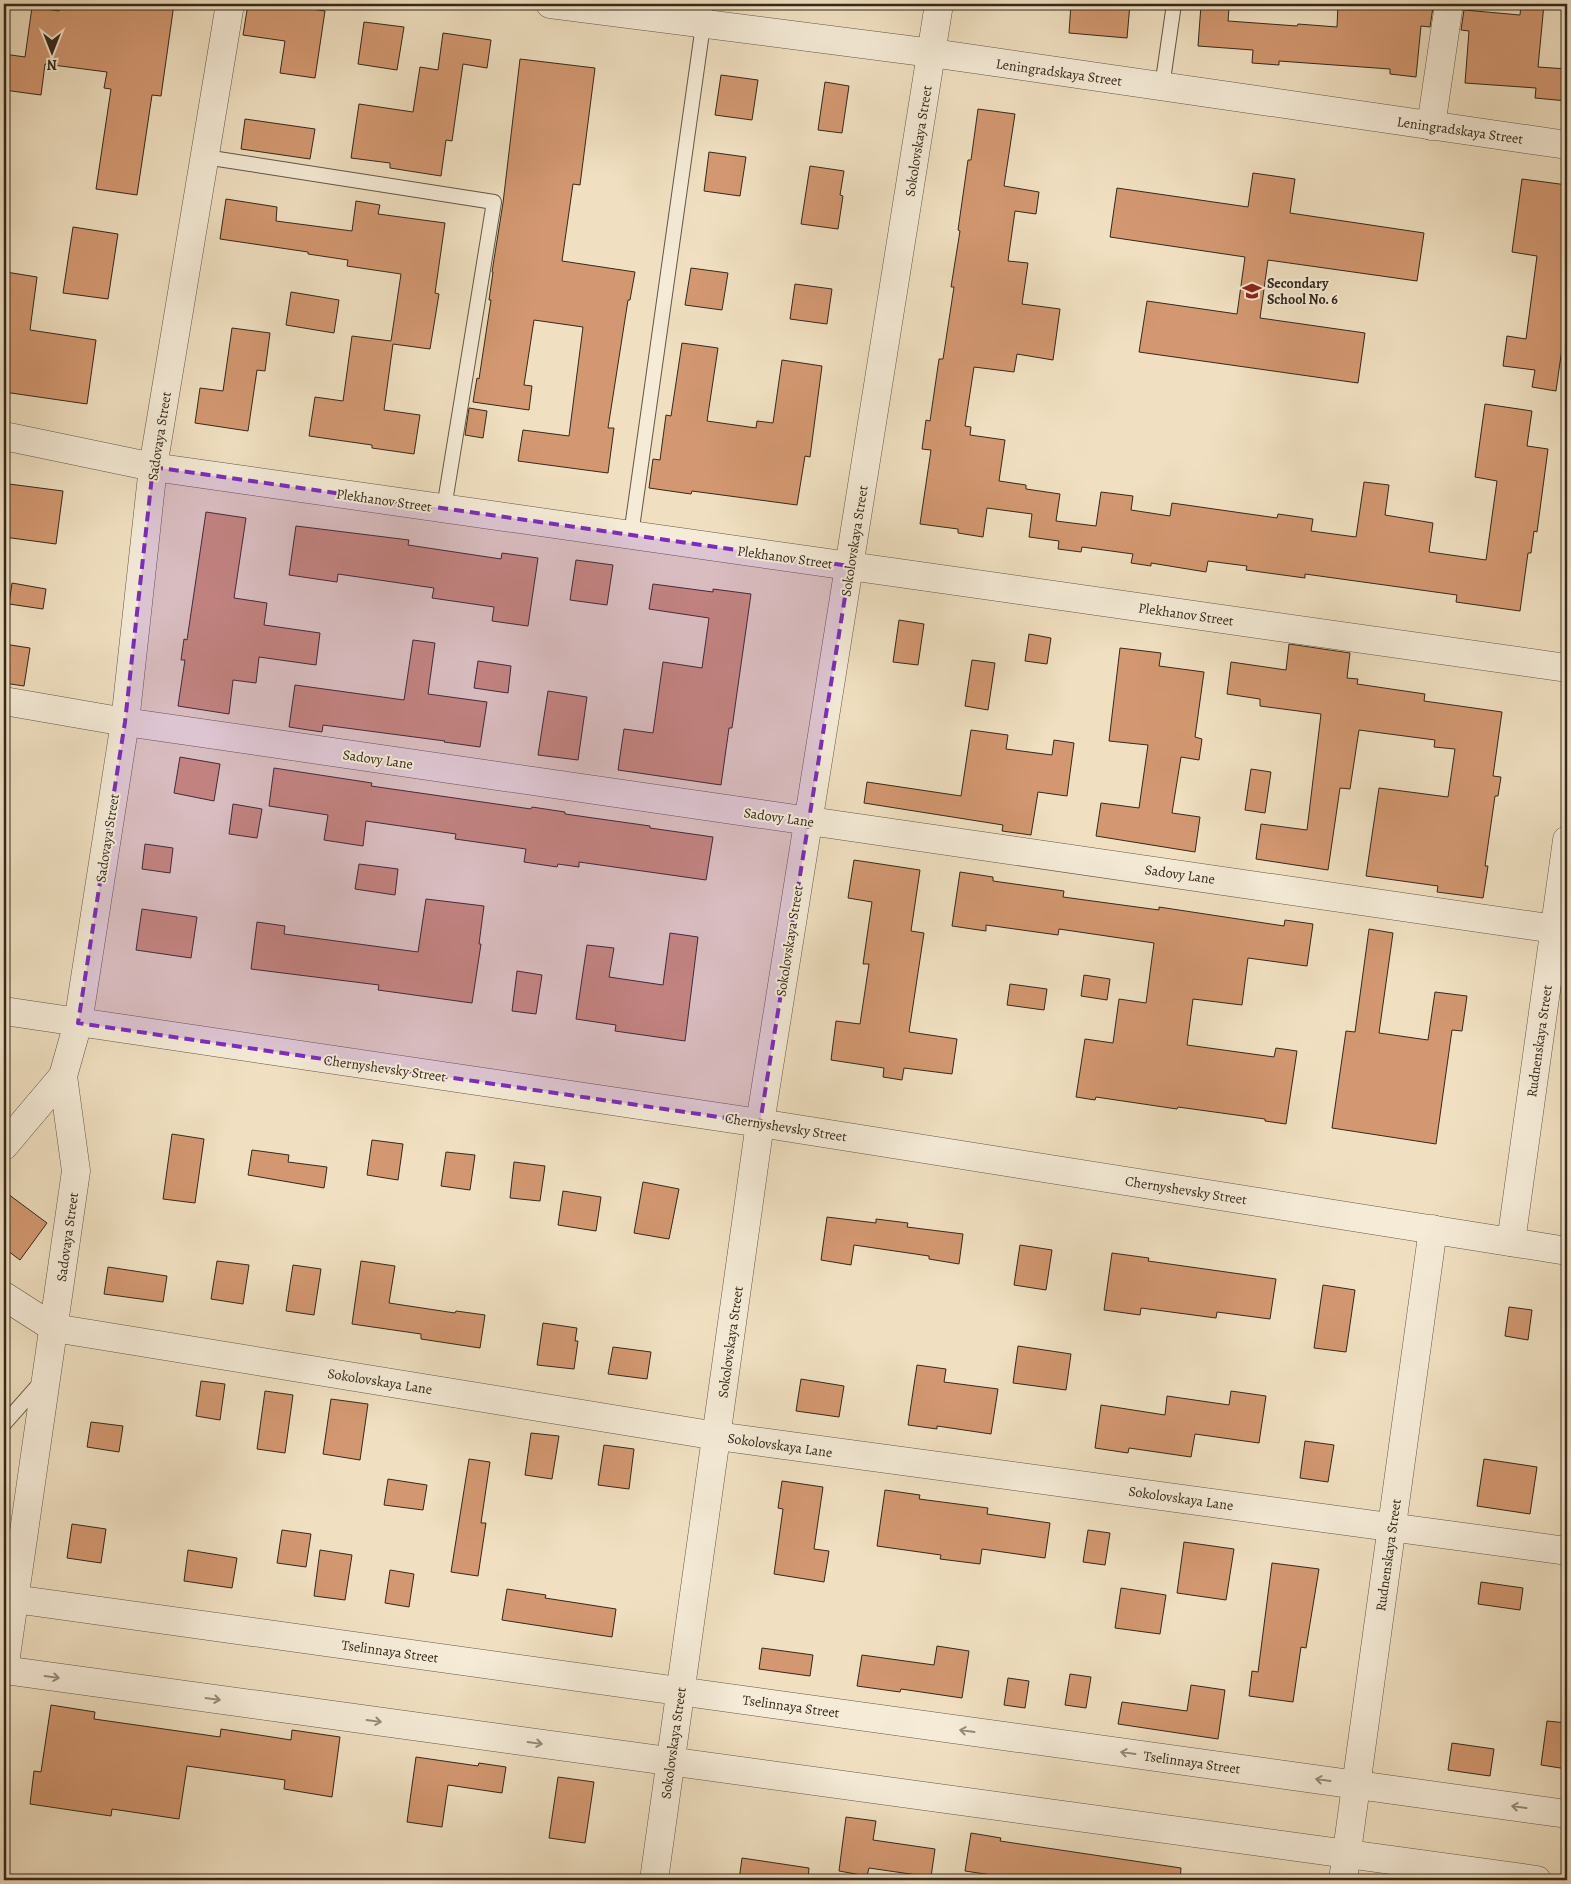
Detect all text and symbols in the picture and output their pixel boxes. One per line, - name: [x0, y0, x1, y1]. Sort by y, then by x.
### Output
- north arrow: [28, 28, 78, 78]
- street label: Leningradskaya Street: [995, 54, 1124, 91]
- text: N: [47, 55, 57, 74]
- street label: Sokolovskaya Street: [900, 84, 937, 198]
- street label: Leningradskaya Street: [1396, 112, 1525, 149]
- place label: Secondary School No. 6: [1267, 274, 1338, 309]
- school or university icon: Secondary School No. 6: [1241, 280, 1263, 302]
- street label: Sadovaya Street: [143, 390, 176, 482]
- street label: Plekhanov Street: [335, 484, 433, 517]
- street label: Sokolovskaya Street: [836, 484, 873, 598]
- street label: Plekhanov Street: [736, 541, 834, 574]
- street label: Plekhanov Street: [1137, 598, 1235, 631]
- street label: Sadovy Lane: [342, 745, 414, 774]
- street label: Sadovaya Street: [91, 792, 124, 884]
- street label: Sadovy Lane: [743, 803, 815, 832]
- street label: Sadovy Lane: [1144, 860, 1216, 889]
- street label: Sokolovskaya Street: [771, 884, 808, 998]
- street label: Rudnenskaya Street: [1522, 983, 1557, 1098]
- street label: Chernyshevsky Street: [323, 1051, 448, 1087]
- street label: Chernyshevsky Street: [724, 1108, 849, 1147]
- street label: Chernyshevsky Street: [1124, 1171, 1249, 1210]
- street label: Sadovaya Street: [52, 1191, 83, 1283]
- street label: Sokolovskaya Street: [713, 1285, 748, 1399]
- street label: Sokolovskaya Lane: [326, 1364, 434, 1399]
- street label: Sokolovskaya Lane: [726, 1429, 834, 1462]
- street label: Sokolovskaya Lane: [1127, 1482, 1235, 1515]
- street label: Rudnenskaya Street: [1371, 1497, 1406, 1612]
- street label: Tselinnaya Street: [340, 1635, 440, 1668]
- one-way arrow: [44, 1672, 60, 1682]
- street label: Sokolovskaya Street: [656, 1686, 691, 1800]
- street label: Tselinnaya Street: [741, 1690, 841, 1723]
- one-way arrow: [205, 1694, 221, 1704]
- one-way arrow: [366, 1716, 382, 1726]
- one-way arrow: [959, 1725, 975, 1735]
- one-way arrow: [527, 1738, 543, 1748]
- street label: Tselinnaya Street: [1142, 1746, 1242, 1779]
- one-way arrow: [1120, 1748, 1136, 1758]
- one-way arrow: [1316, 1775, 1332, 1785]
- one-way arrow: [1511, 1802, 1527, 1812]

